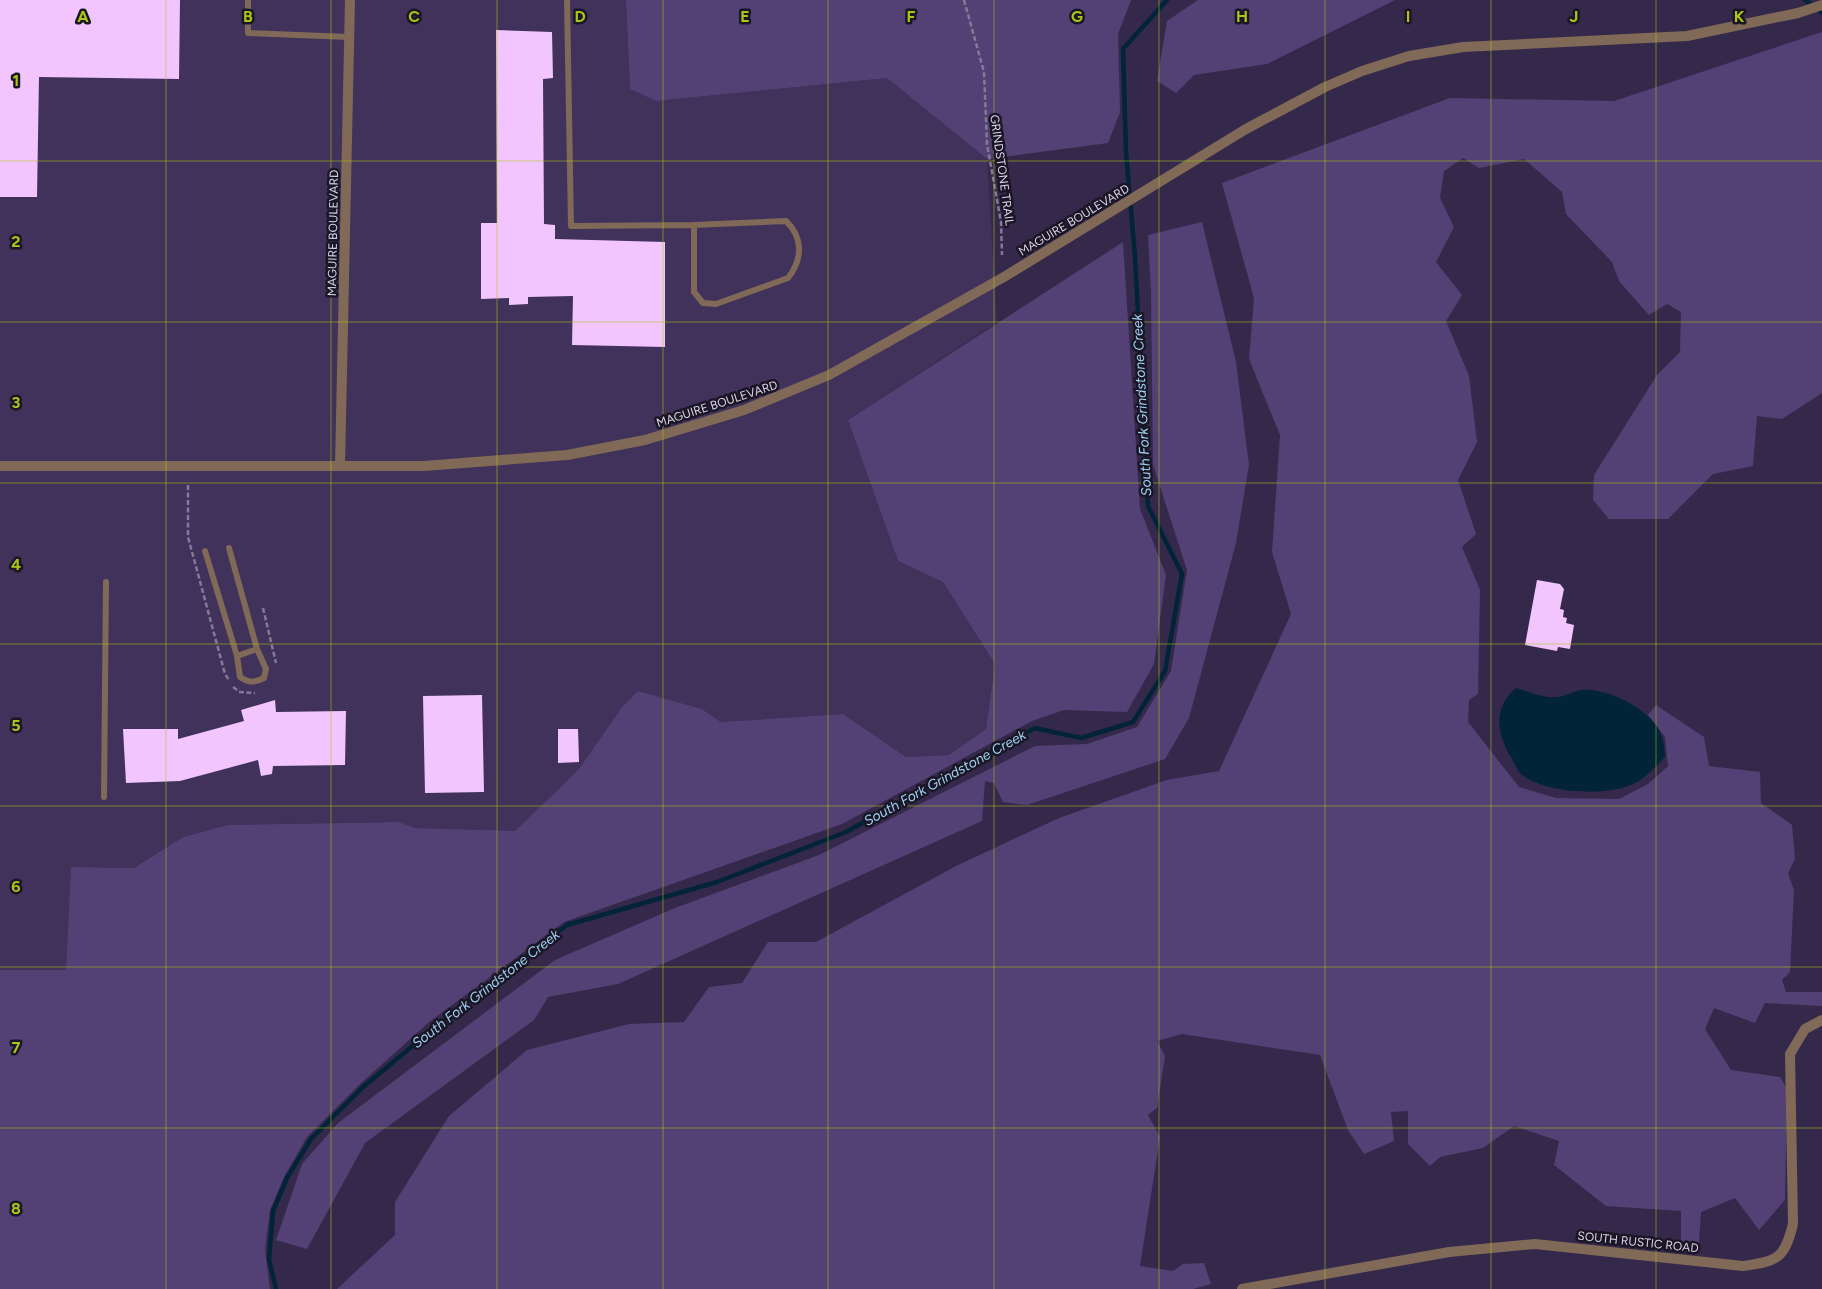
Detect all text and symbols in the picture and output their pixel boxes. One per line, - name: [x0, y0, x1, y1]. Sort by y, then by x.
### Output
- text: A: [77, 7, 89, 26]
- text: B: [243, 7, 253, 26]
- text: C: [408, 7, 420, 26]
- text: D: [574, 7, 586, 26]
- text: E: [740, 7, 750, 26]
- text: F: [907, 7, 916, 26]
- text: G: [1071, 7, 1083, 26]
- text: H: [1236, 7, 1248, 26]
- text: I: [1406, 7, 1410, 26]
- text: J: [1570, 7, 1578, 26]
- text: K: [1734, 7, 1745, 26]
- text: 1: [13, 71, 19, 90]
- street label: GRINDSTONE TRAIL: [987, 114, 1017, 227]
- street label: MAGUIRE BOULEVARD: [325, 170, 341, 296]
- street label: MAGUIRE BOULEVARD: [1016, 181, 1132, 259]
- text: 2: [11, 232, 21, 251]
- water label: South Fork Grindstone Creek: [1129, 312, 1155, 497]
- street label: MAGUIRE BOULEVARD: [655, 378, 779, 430]
- text: 3: [12, 393, 21, 412]
- text: 4: [11, 555, 21, 574]
- text: 5: [11, 716, 21, 735]
- water label: South Fork Grindstone Creek: [861, 726, 1030, 830]
- text: 6: [11, 877, 21, 896]
- water label: South Fork Grindstone Creek: [409, 925, 564, 1052]
- text: 7: [12, 1038, 21, 1057]
- text: 8: [11, 1199, 21, 1218]
- street label: SOUTH RUSTIC ROAD: [1577, 1229, 1699, 1255]

